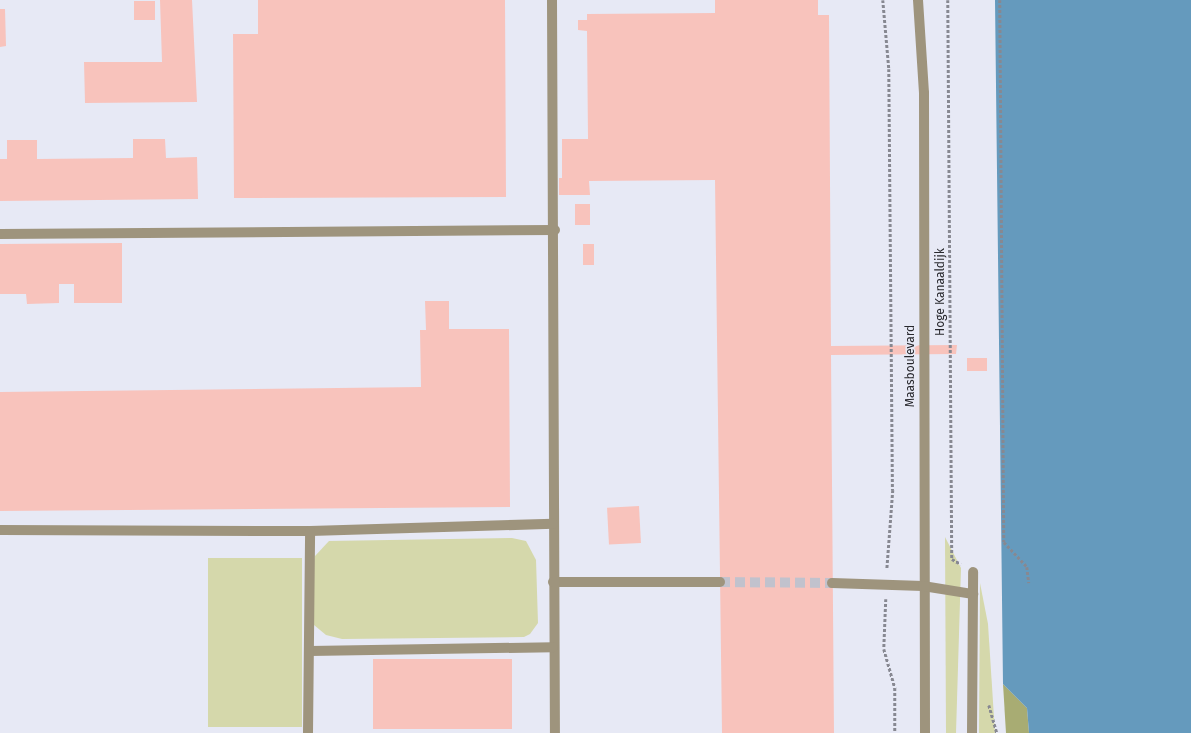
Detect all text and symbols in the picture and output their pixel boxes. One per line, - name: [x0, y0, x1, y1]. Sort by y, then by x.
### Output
- street label: Hoge Kanaaldijk: [934, 248, 948, 336]
- street label: Maasboulevard: [904, 325, 918, 407]

